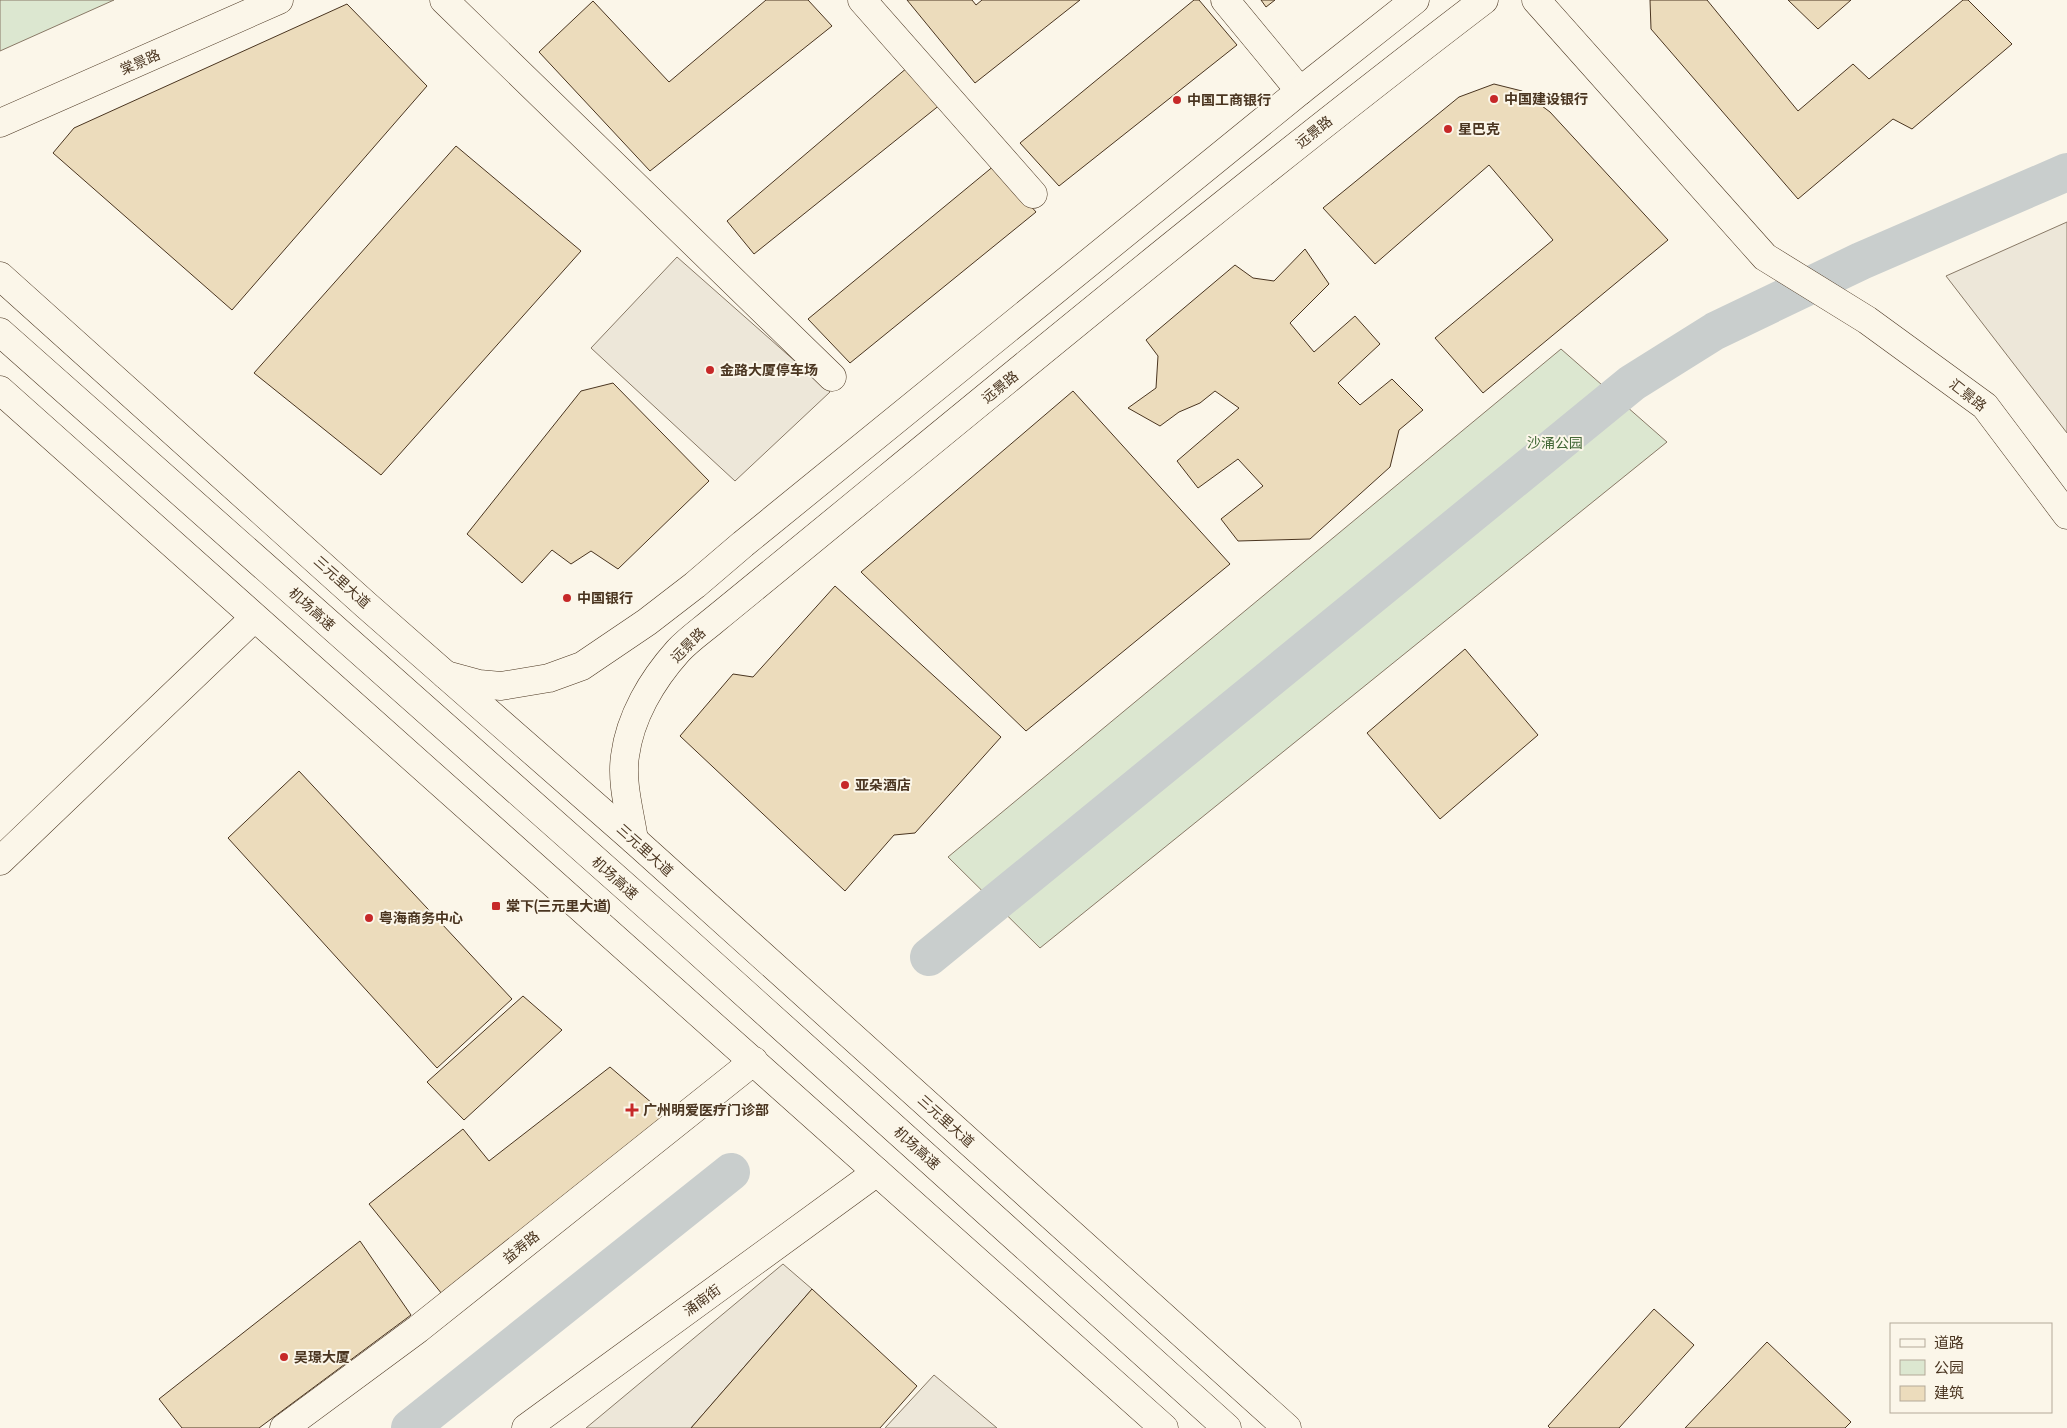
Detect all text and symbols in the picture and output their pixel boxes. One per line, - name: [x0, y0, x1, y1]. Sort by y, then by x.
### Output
- street label: 棠景路: [118, 46, 162, 78]
- place label: 中国建设银行: [1504, 91, 1588, 107]
- place label: 中国工商银行: [1187, 92, 1271, 108]
- marker: 中国建设银行: [1488, 93, 1500, 105]
- marker: 中国工商银行: [1171, 94, 1183, 106]
- street label: 远景路: [1293, 113, 1335, 151]
- place label: 星巴克: [1458, 121, 1500, 137]
- marker: 星巴克: [1442, 123, 1454, 135]
- place label: 金路大厦停车场: [720, 362, 818, 378]
- marker: 金路大厦停车场: [704, 364, 716, 376]
- street label: 远景路: [979, 368, 1021, 406]
- street label: 汇景路: [1947, 376, 1989, 414]
- park label: 沙涌公园: [1527, 435, 1583, 451]
- street label: 三元里大道: [311, 553, 373, 611]
- street label: 机场高速: [286, 584, 338, 634]
- place label: 中国银行: [577, 590, 633, 606]
- marker: 中国银行: [561, 592, 573, 604]
- street label: 远景路: [667, 624, 709, 666]
- place label: 亚朵酒店: [855, 777, 911, 793]
- marker: 亚朵酒店: [839, 779, 851, 791]
- street label: 三元里大道: [614, 821, 676, 879]
- street label: 机场高速: [589, 853, 641, 903]
- place label: 棠下(三元里大道): [506, 898, 611, 914]
- marker: 棠下(三元里大道): [490, 900, 502, 912]
- place label: 粤海商务中心: [379, 910, 463, 926]
- marker: 粤海商务中心: [363, 912, 375, 924]
- street label: 三元里大道: [915, 1092, 977, 1150]
- place label: 广州明爱医疗门诊部: [643, 1102, 769, 1118]
- marker: 广州明爱医疗门诊部: [625, 1103, 639, 1117]
- street label: 机场高速: [891, 1123, 943, 1173]
- street label: 益寿路: [500, 1228, 542, 1266]
- street label: 涌南街: [680, 1281, 724, 1319]
- legend: [1890, 1323, 2052, 1413]
- text: 道路: [1934, 1334, 1964, 1351]
- place label: 吴璟大厦: [294, 1349, 350, 1365]
- marker: 吴璟大厦: [278, 1351, 290, 1363]
- text: 公园: [1934, 1359, 1964, 1376]
- text: 建筑: [1934, 1384, 1964, 1401]

